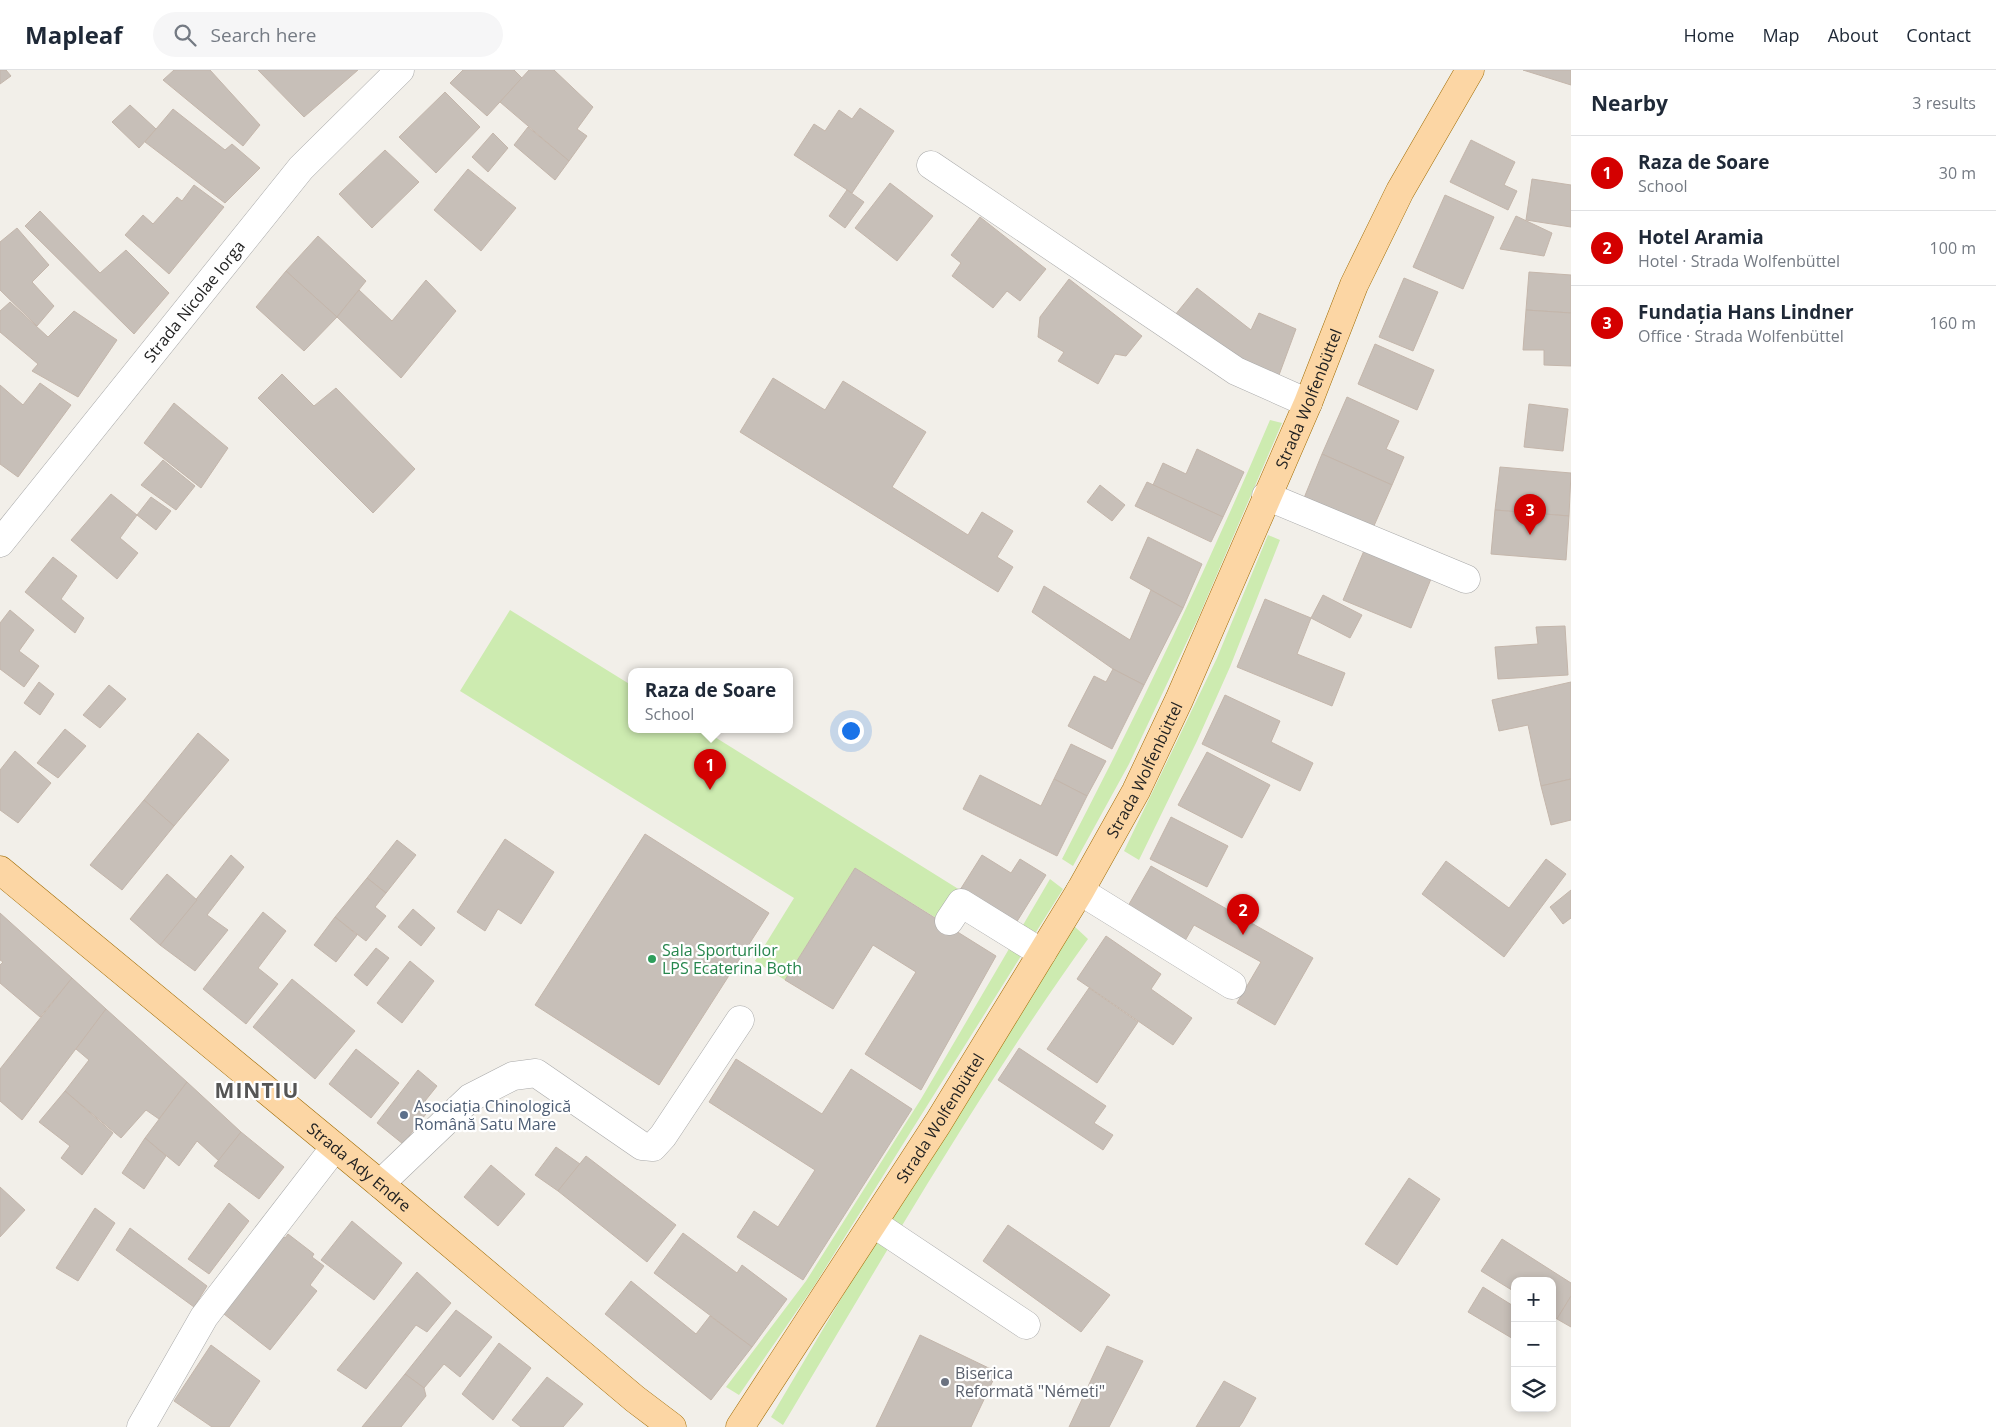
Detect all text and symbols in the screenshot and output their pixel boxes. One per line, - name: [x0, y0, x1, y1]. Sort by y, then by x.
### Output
- search box: [153, 12, 503, 57]
- text: Mapleaf: [25, 18, 123, 51]
- icon: search: [171, 21, 199, 49]
- text: Search here: [211, 22, 316, 48]
- text: Home: [1684, 23, 1734, 47]
- text: Map: [1762, 23, 1800, 47]
- text: About: [1828, 23, 1878, 47]
- text: Contact: [1906, 23, 1971, 47]
- text: Nearby: [1591, 89, 1668, 117]
- text: 3 results: [1912, 92, 1976, 114]
- text: Raza de Soare: [1638, 149, 1769, 175]
- text: 1: [1602, 162, 1612, 184]
- text: 30 m: [1939, 162, 1976, 184]
- text: School: [1638, 175, 1688, 197]
- text: Hotel Aramia: [1638, 224, 1764, 250]
- street label: Strada Nicolae Iorga: [138, 236, 250, 367]
- text: 2: [1602, 237, 1612, 259]
- text: 100 m: [1930, 237, 1976, 259]
- text: Hotel · Strada Wolfenbüttel: [1638, 250, 1840, 272]
- text: Fundația Hans Lindner: [1638, 299, 1854, 325]
- text: 3: [1602, 312, 1612, 334]
- text: 160 m: [1930, 312, 1976, 334]
- text: Office · Strada Wolfenbüttel: [1638, 325, 1844, 347]
- street label: Strada Wolfenbüttel: [1270, 326, 1347, 472]
- pin: 3: [1514, 494, 1546, 535]
- popup: [628, 668, 793, 733]
- text: Raza de Soare: [645, 677, 776, 703]
- street label: Strada Wolfenbüttel: [1101, 698, 1188, 842]
- text: School: [645, 703, 694, 725]
- your location: [838, 718, 864, 744]
- pin: 1: [694, 749, 726, 790]
- pin: 2: [1227, 894, 1259, 935]
- place label: Sala Sporturilor LPS Ecaterina Both: [662, 939, 802, 979]
- marker: Sala Sporturilor LPS Ecaterina Both: [646, 953, 658, 965]
- street label: Strada Wolfenbüttel: [891, 1049, 989, 1187]
- district label: MINTIU: [215, 1076, 299, 1104]
- place label: Asociația Chinologică Română Satu Mare: [414, 1095, 571, 1135]
- marker: Asociația Chinologică Română Satu Mare: [398, 1109, 410, 1121]
- street label: Strada Ady Endre: [303, 1117, 416, 1217]
- map controls: [1511, 1277, 1556, 1412]
- button: +: [1511, 1277, 1556, 1322]
- button: −: [1511, 1322, 1556, 1367]
- place label: Biserica Reformată "Németi": [955, 1362, 1105, 1402]
- button: layers: [1511, 1367, 1556, 1412]
- marker: Biserica Reformată "Németi": [939, 1376, 951, 1388]

